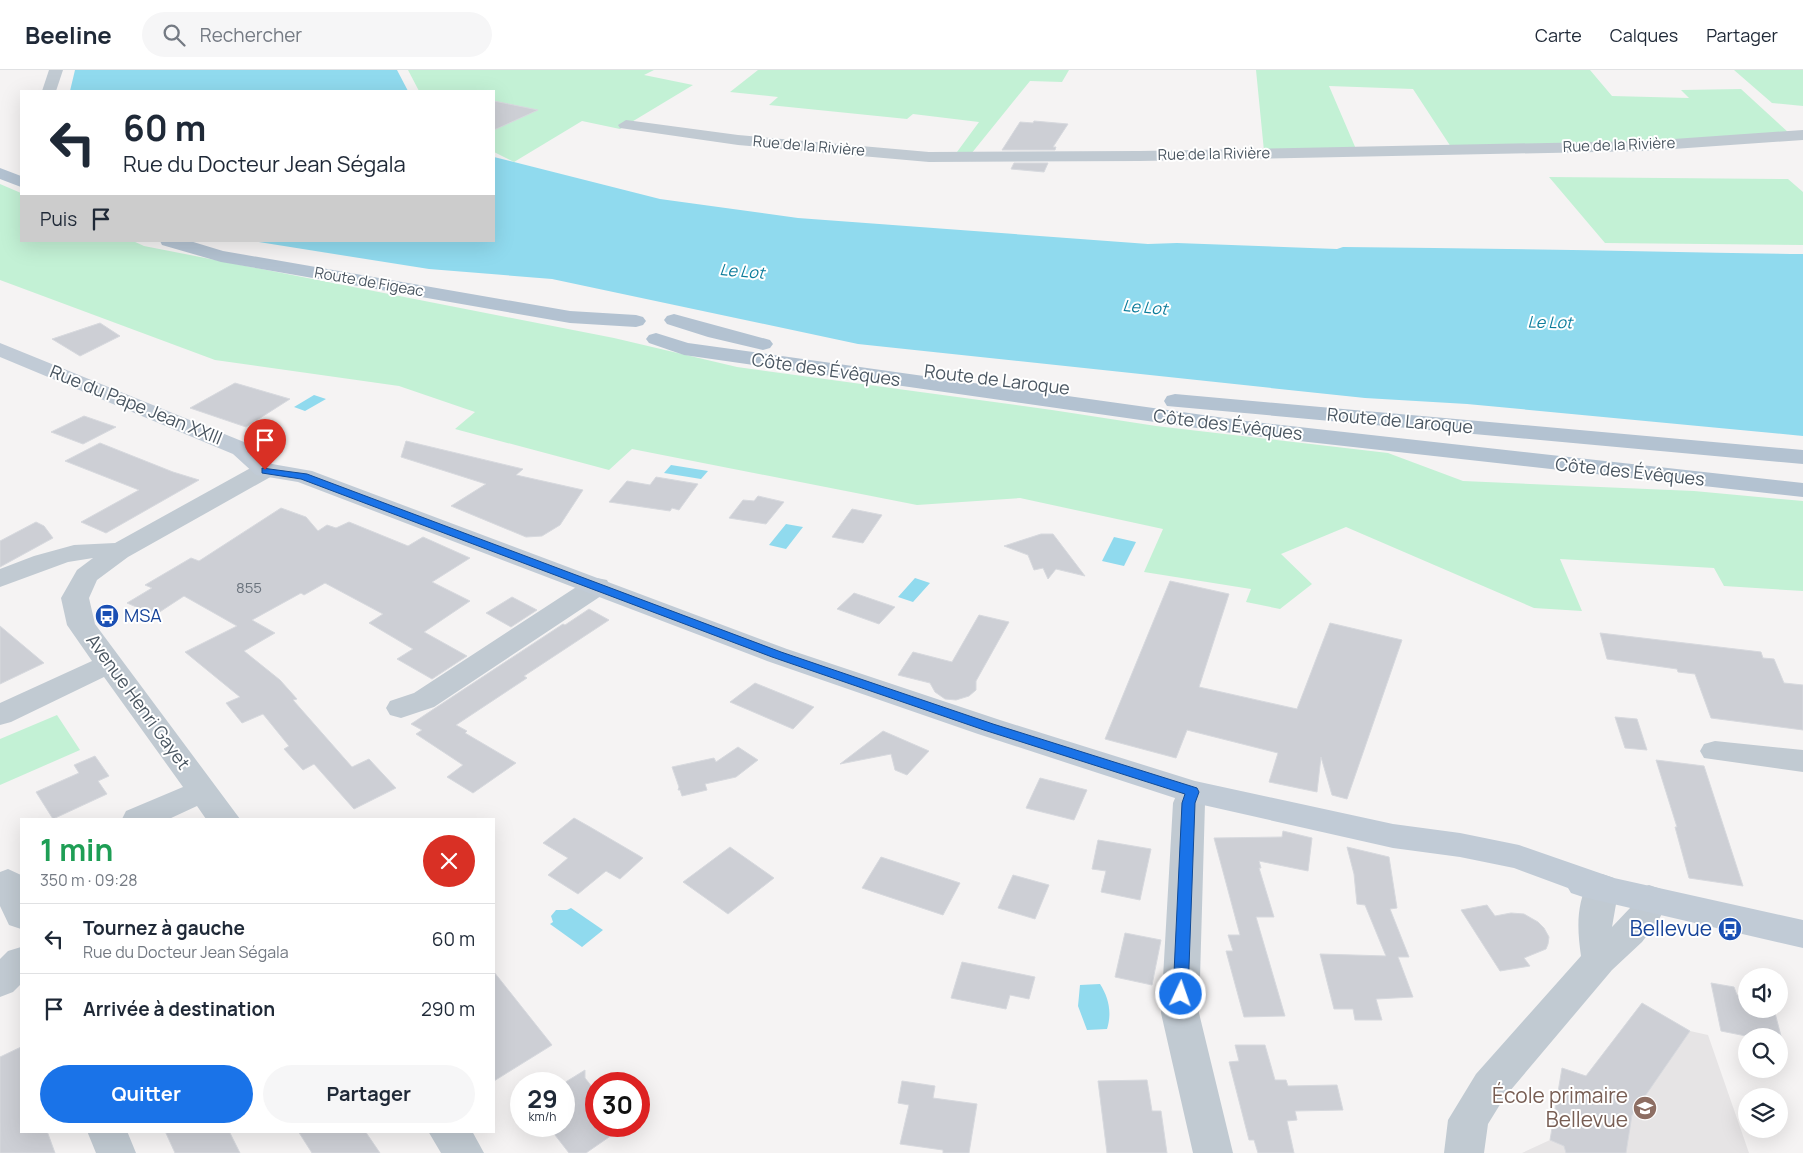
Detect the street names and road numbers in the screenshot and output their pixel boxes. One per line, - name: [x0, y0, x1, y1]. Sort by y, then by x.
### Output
- street label: Rue de la Rivière: [752, 130, 866, 161]
- street label: Rue de la Rivière: [1562, 132, 1676, 157]
- street label: Rue de la Rivière: [1158, 142, 1271, 165]
- street label: Route de Figeac: [313, 262, 425, 301]
- street label: Côte des Évêques: [750, 347, 902, 391]
- street label: Route de Laroque: [923, 358, 1071, 400]
- street label: Rue du Pape Jean XXIII: [47, 359, 226, 450]
- street label: Route de Laroque: [1326, 402, 1474, 438]
- street label: Côte des Évêques: [1152, 403, 1304, 445]
- street label: Côte des Évêques: [1554, 451, 1706, 491]
- street label: Avenue Henri Gayet: [82, 629, 196, 774]

